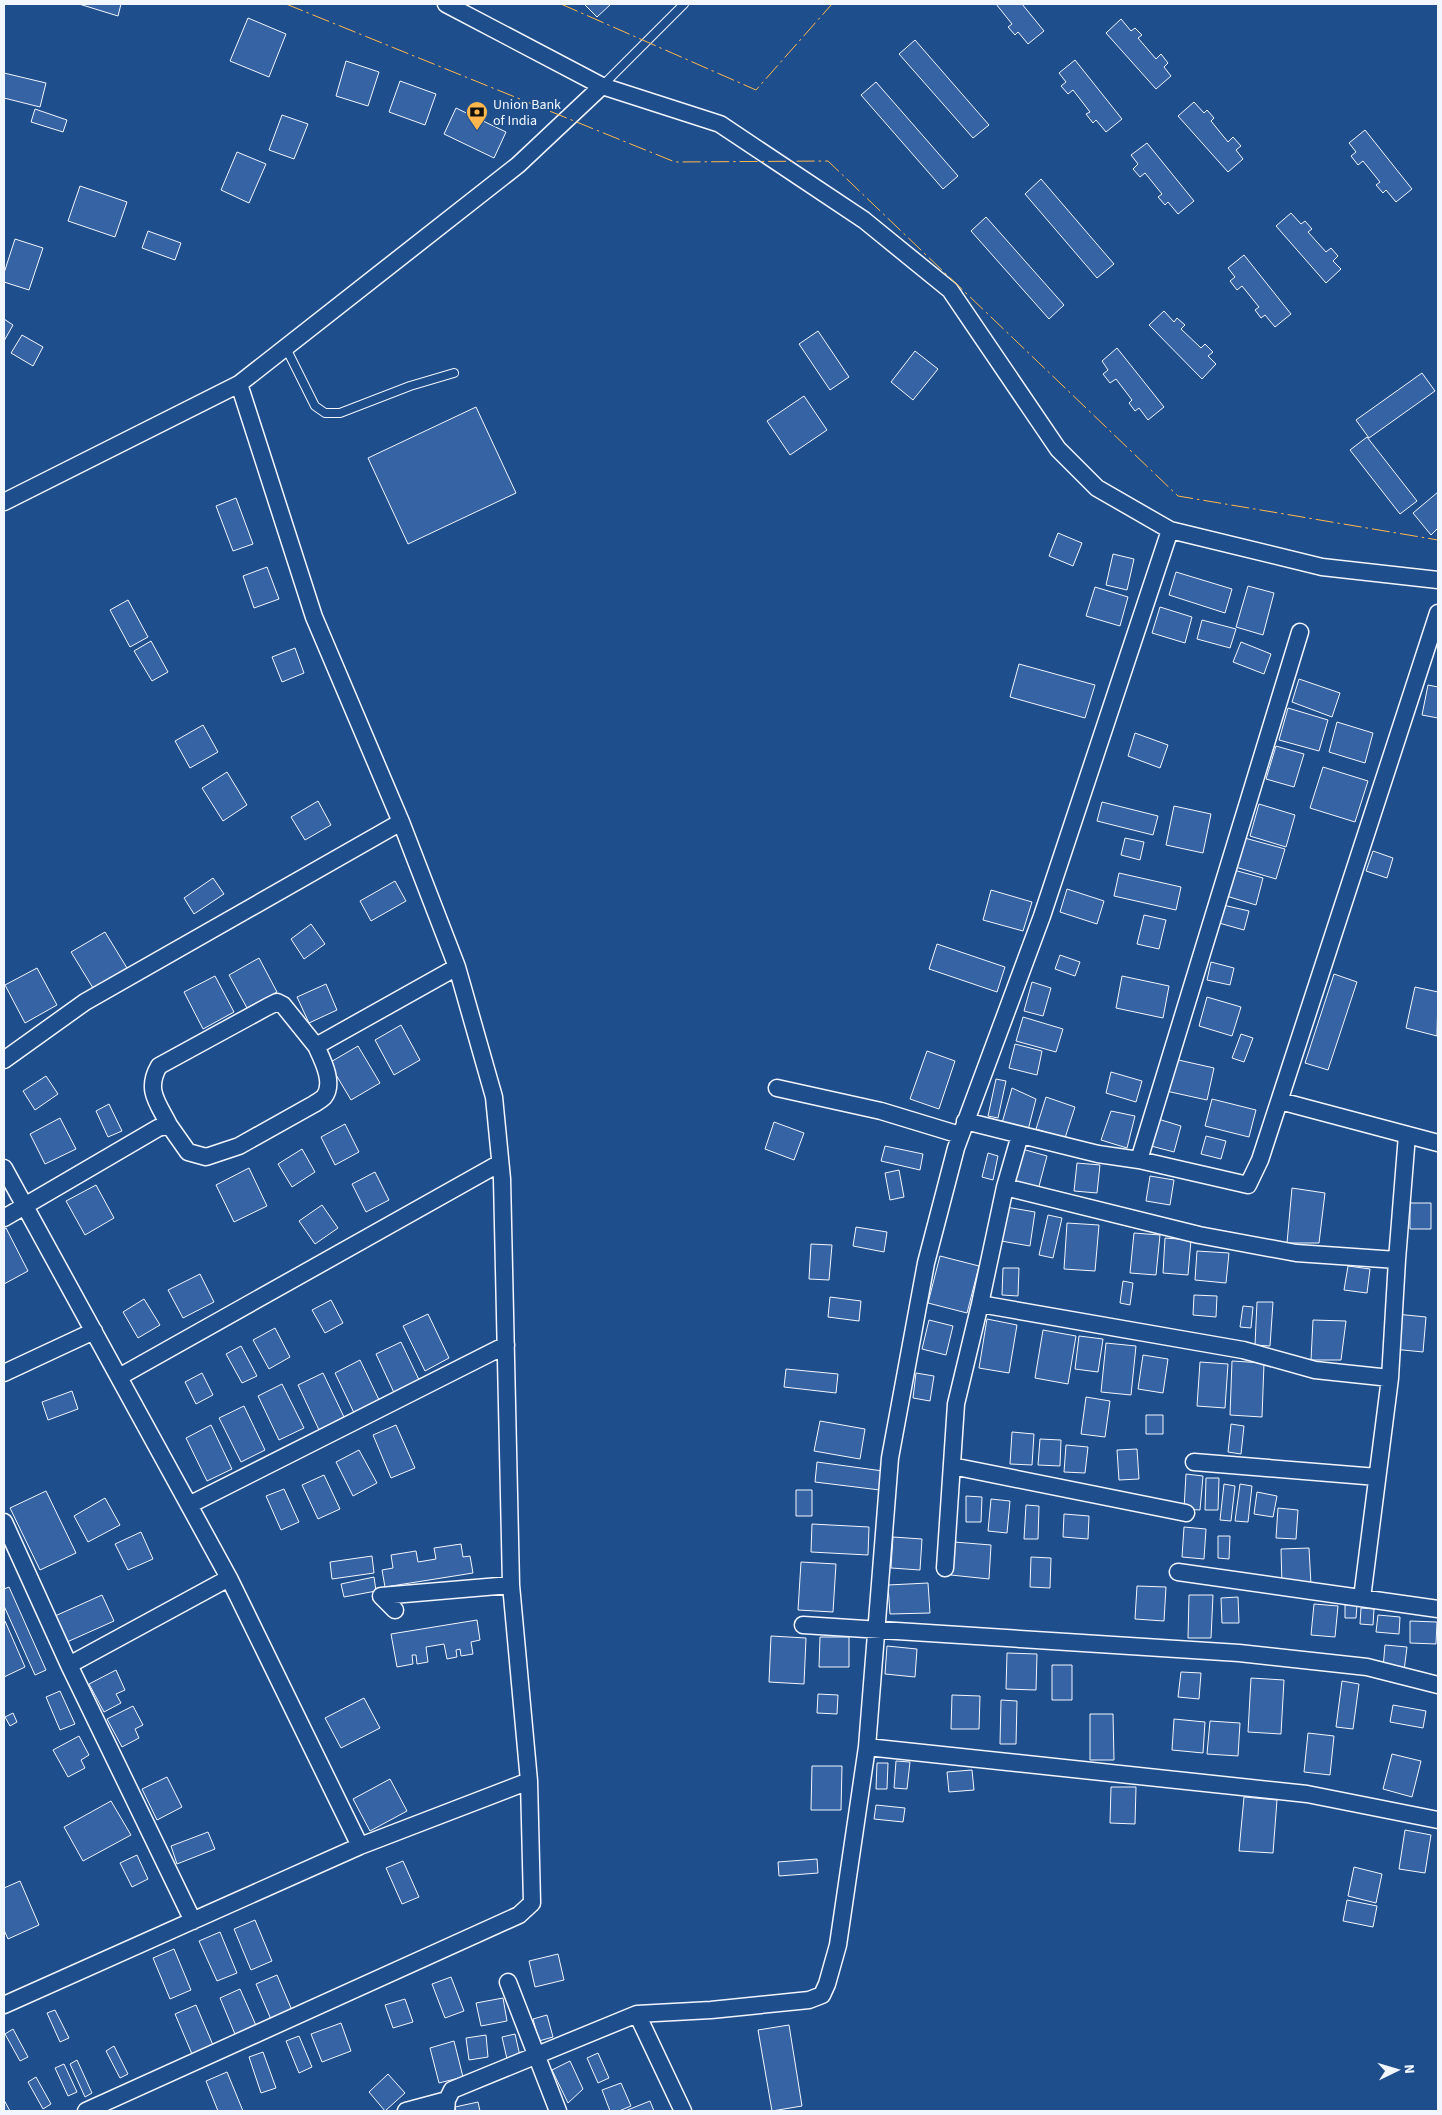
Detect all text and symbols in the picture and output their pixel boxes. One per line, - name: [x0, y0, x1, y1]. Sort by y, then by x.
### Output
- place label: Union Bank of India: [493, 95, 561, 131]
- bank icon: Union Bank of India: [465, 100, 489, 131]
- north arrow: [1372, 2045, 1422, 2095]
- text: N: [1399, 2063, 1419, 2074]

